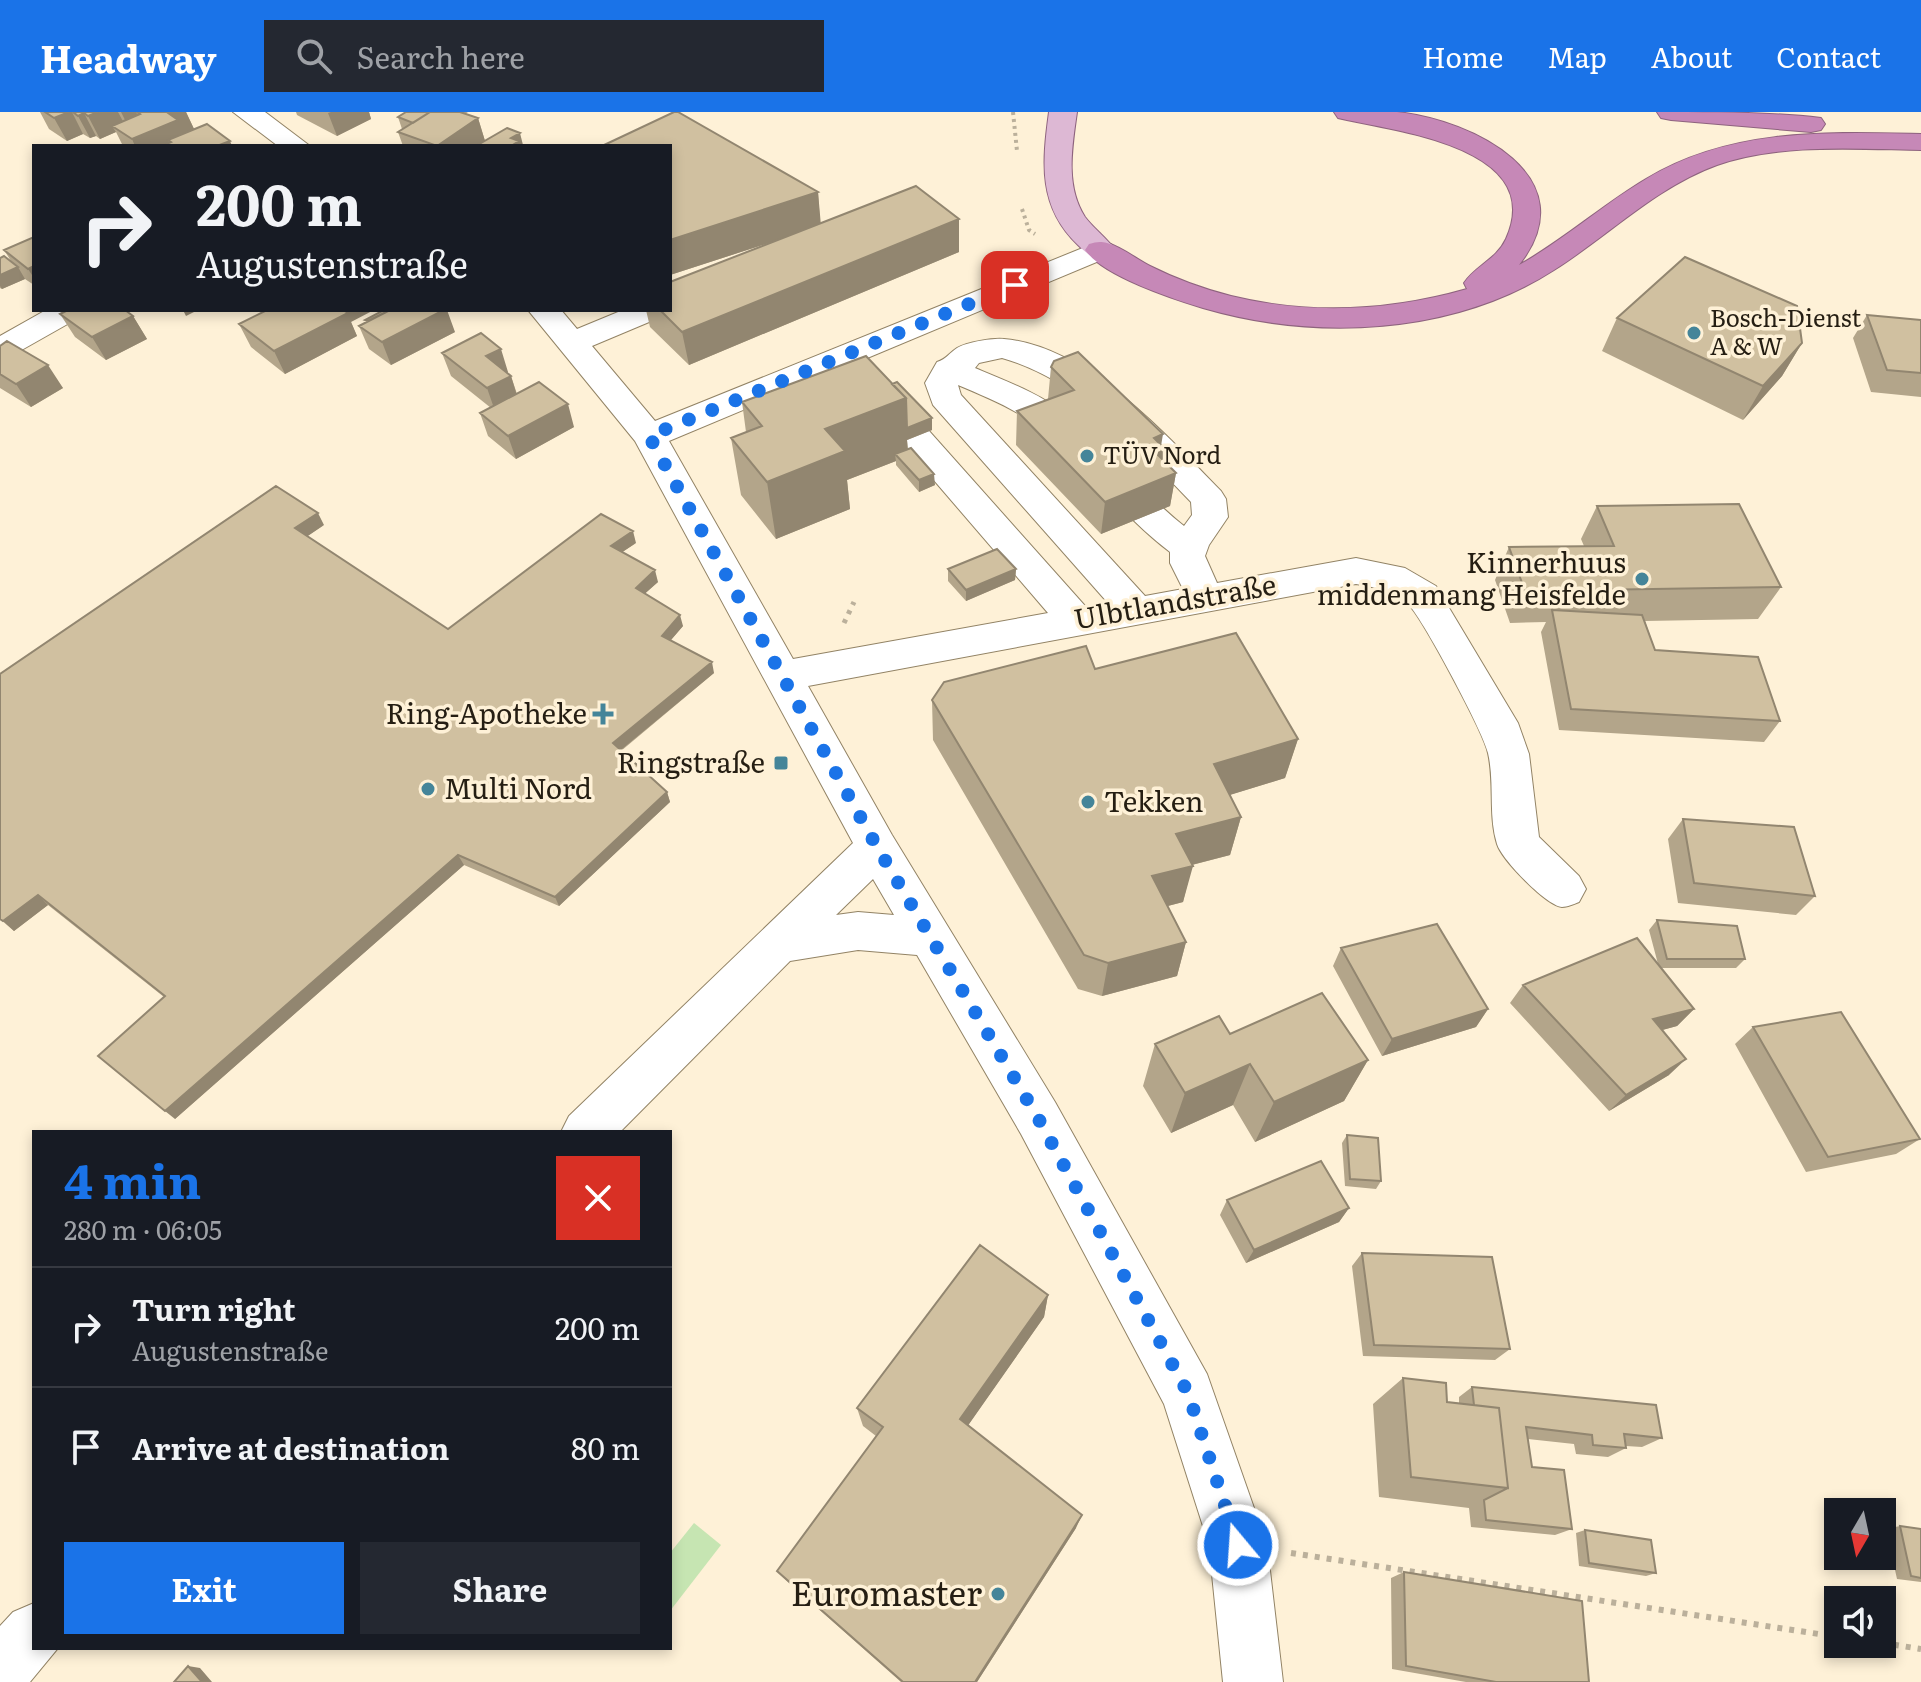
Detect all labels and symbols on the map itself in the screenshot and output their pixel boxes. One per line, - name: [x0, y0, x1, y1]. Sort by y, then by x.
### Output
- pin: [981, 251, 1049, 319]
- place label: Bosch-Dienst A & W: [1710, 299, 1861, 362]
- marker: Bosch-Dienst A & W: [1685, 324, 1703, 342]
- place label: TÜV Nord: [1103, 436, 1221, 471]
- marker: TÜV Nord: [1078, 447, 1096, 465]
- place label: Kinnerhuus middenmang Heisfelde: [1317, 540, 1626, 614]
- street label: Ulbtlandstraße: [1070, 562, 1279, 638]
- marker: Kinnerhuus middenmang Heisfelde: [1633, 570, 1651, 588]
- place label: Ring-Apotheke: [386, 691, 587, 733]
- marker: Ring-Apotheke: [594, 705, 612, 723]
- place label: Ringstraße: [617, 740, 765, 782]
- marker: Ringstraße: [772, 754, 790, 772]
- place label: Multi Nord: [444, 766, 592, 808]
- place label: Tekken: [1104, 779, 1203, 821]
- marker: Multi Nord: [419, 780, 437, 798]
- marker: Tekken: [1079, 793, 1097, 811]
- north arrow: [1824, 1498, 1896, 1570]
- position arrow: [1196, 1503, 1280, 1587]
- place label: Euromaster: [791, 1566, 982, 1616]
- marker: Euromaster: [989, 1585, 1007, 1603]

